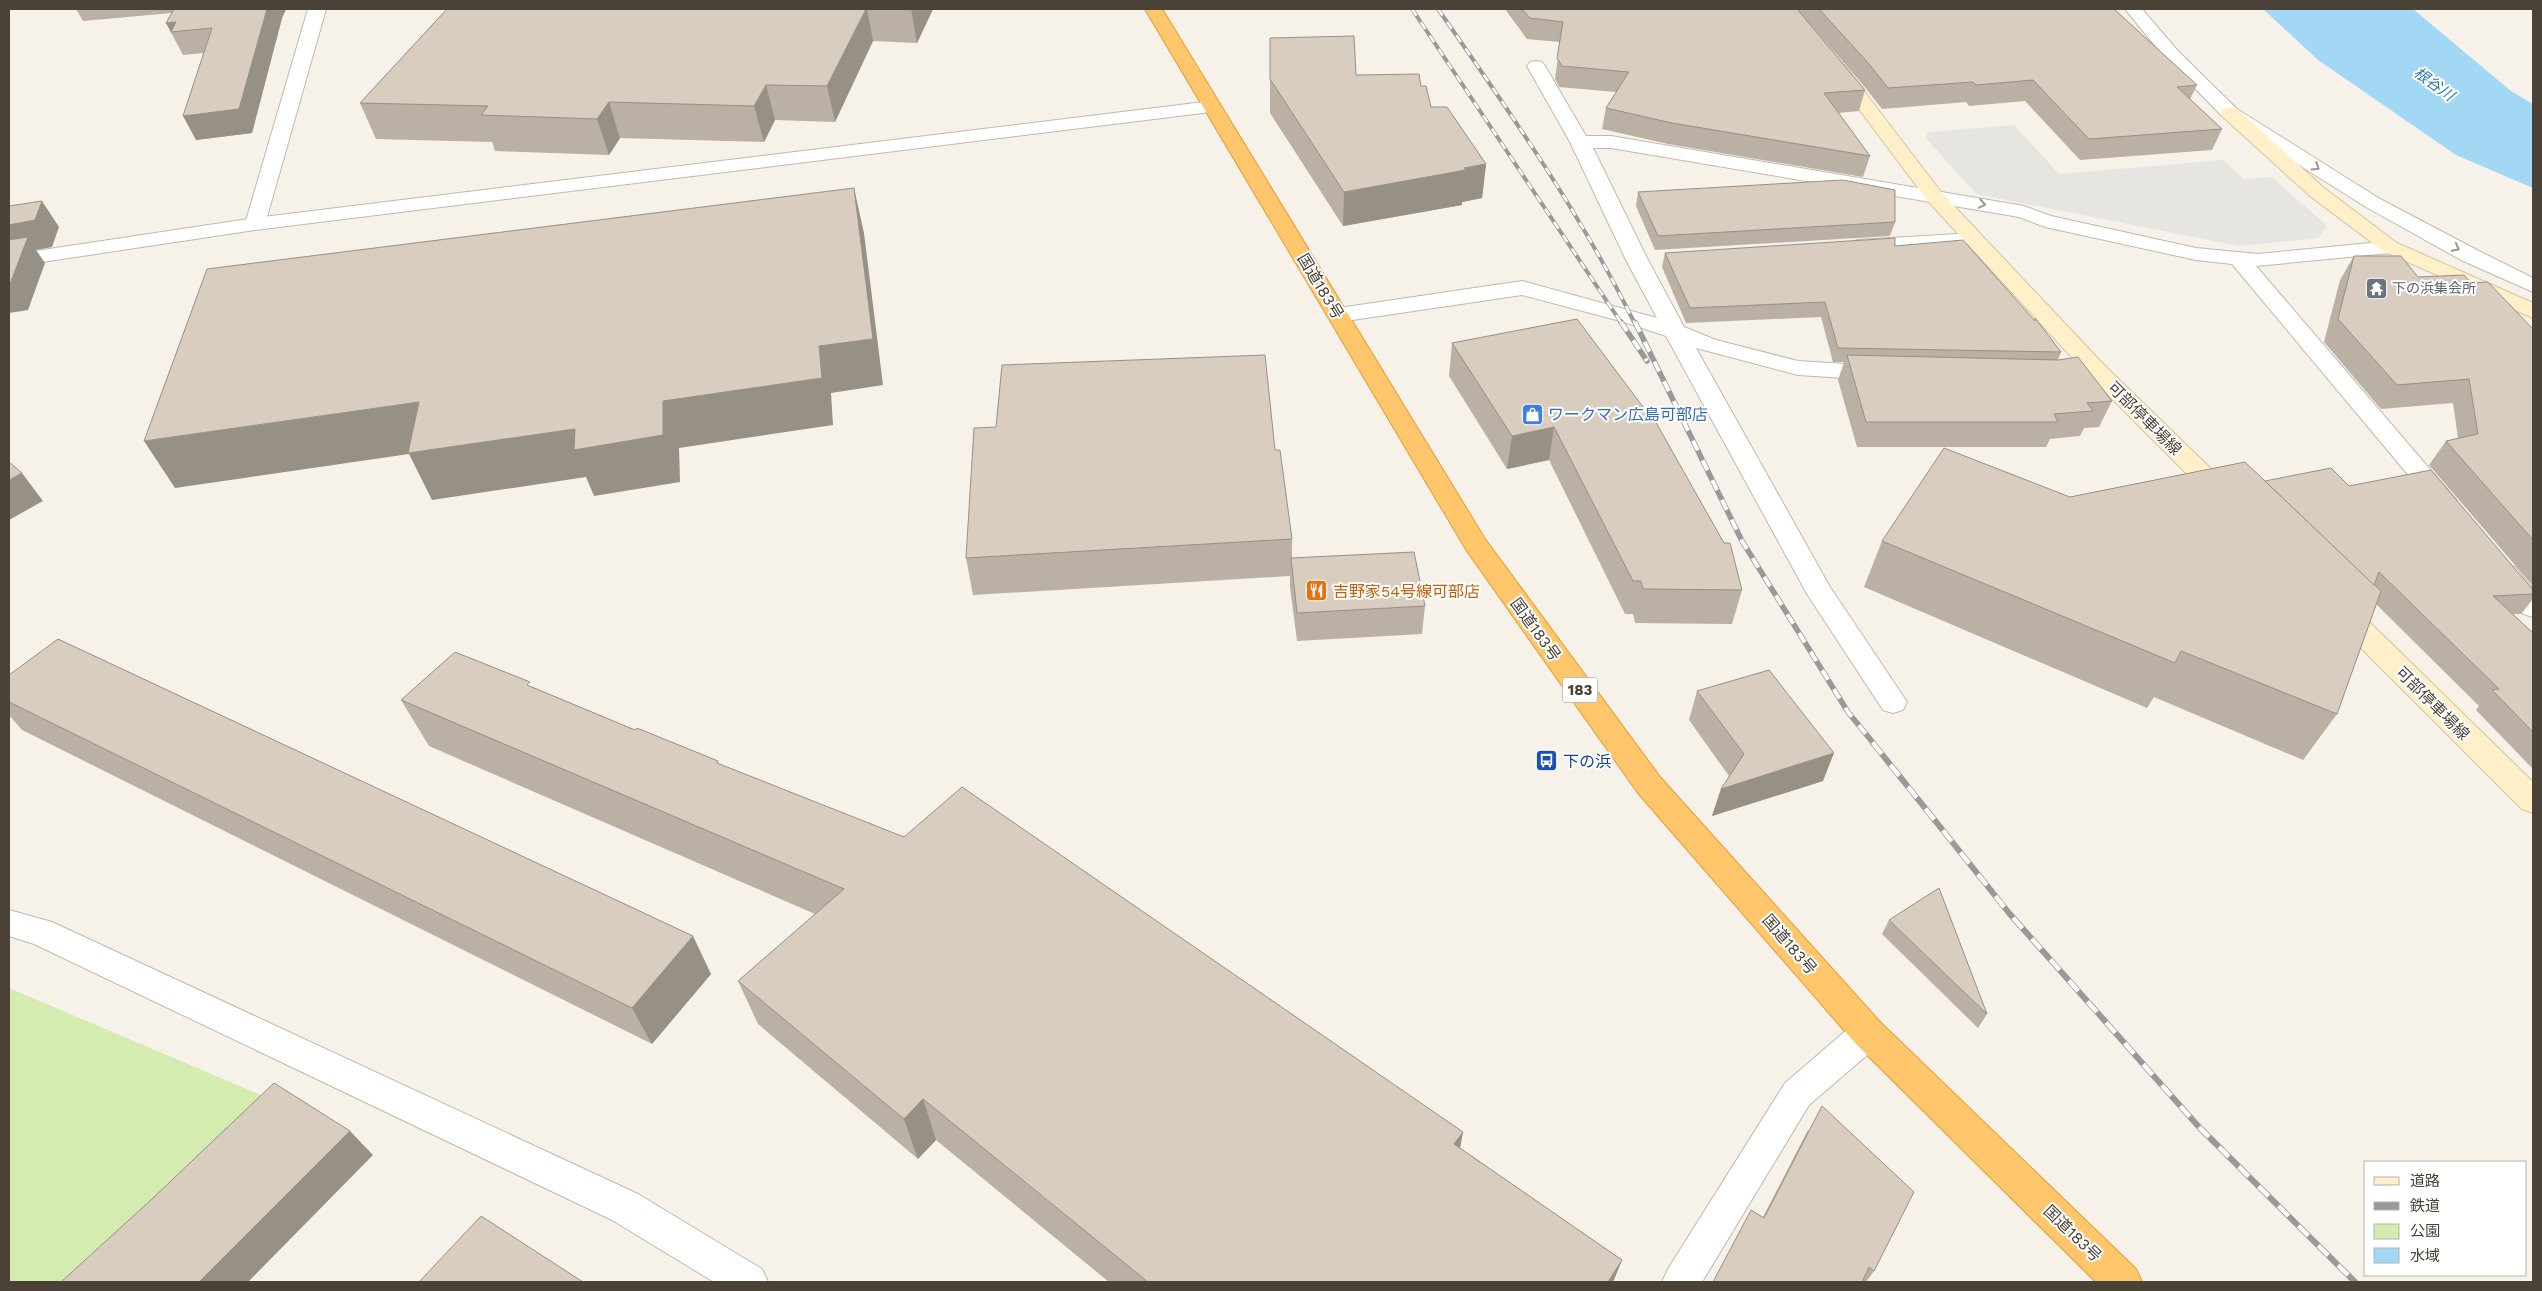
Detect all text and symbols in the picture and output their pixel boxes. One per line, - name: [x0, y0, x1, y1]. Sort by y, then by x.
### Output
- water label: 根谷川: [2411, 63, 2459, 106]
- one-way arrow: [2310, 161, 2319, 170]
- one-way arrow: [1978, 199, 1987, 209]
- one-way arrow: [2451, 242, 2460, 252]
- street label: 国道183号: [1294, 250, 1348, 322]
- temple icon: 下の浜集会所: [2364, 276, 2388, 300]
- place label: 下の浜集会所: [2392, 280, 2476, 296]
- street label: 可部停車場線: [2104, 378, 2185, 459]
- shop icon: ワークマン広島可部店: [1520, 402, 1544, 426]
- place label: ワークマン広島可部店: [1548, 405, 1708, 424]
- restaurant icon: 吉野家54号線可部店: [1305, 579, 1329, 603]
- place label: 吉野家54号線可部店: [1333, 582, 1480, 601]
- street label: 国道183号: [1506, 594, 1565, 664]
- street label: 可部停車場線: [2392, 663, 2473, 744]
- road number: 183: [1562, 678, 1598, 702]
- bus stop icon: 下の浜: [1535, 749, 1559, 773]
- place label: 下の浜: [1563, 752, 1611, 771]
- street label: 国道183号: [1758, 911, 1821, 978]
- legend: [2364, 1161, 2527, 1276]
- text: 道路: [2410, 1172, 2440, 1190]
- text: 鉄道: [2410, 1197, 2440, 1215]
- street label: 国道183号: [2040, 1201, 2106, 1266]
- text: 公園: [2410, 1222, 2440, 1240]
- text: 水域: [2410, 1247, 2440, 1265]

